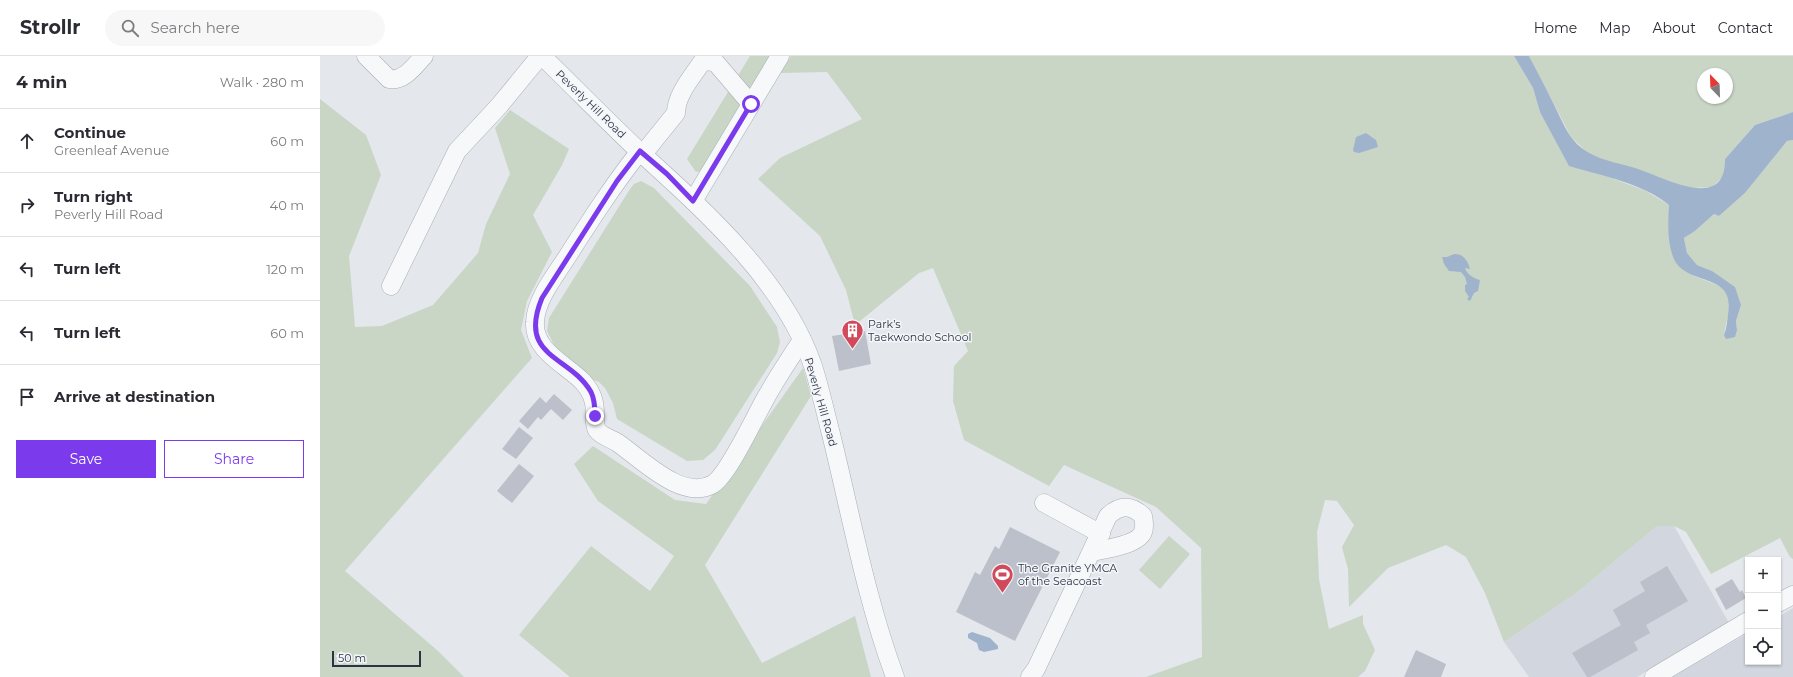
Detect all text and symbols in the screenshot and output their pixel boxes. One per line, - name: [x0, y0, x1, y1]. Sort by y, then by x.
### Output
- search box: [105, 10, 385, 46]
- text: Strollr: [20, 16, 81, 39]
- icon: search: [119, 17, 141, 39]
- text: Search here: [151, 18, 240, 37]
- text: Home: [1534, 19, 1577, 37]
- text: Map: [1599, 19, 1630, 37]
- text: About: [1652, 19, 1696, 37]
- text: Contact: [1718, 19, 1773, 37]
- street label: Peverly Hill Road: [553, 67, 629, 141]
- north arrow: [1697, 68, 1733, 104]
- text: 4 min: [16, 72, 67, 92]
- text: Walk · 280 m: [220, 74, 304, 90]
- route start: [742, 95, 760, 113]
- text: Continue: [54, 123, 126, 142]
- icon: ahead: [16, 130, 38, 152]
- text: 60 m: [270, 133, 304, 149]
- text: Greenleaf Avenue: [54, 142, 169, 158]
- text: Turn right: [54, 187, 133, 206]
- icon: right: [16, 194, 38, 216]
- text: 40 m: [270, 197, 304, 213]
- text: Peverly Hill Road: [54, 206, 163, 222]
- icon: left: [16, 258, 38, 280]
- text: Turn left: [54, 259, 121, 278]
- text: 120 m: [266, 261, 304, 277]
- building icon: Park’s Taekwondo School: [839, 317, 865, 350]
- place label: Park’s Taekwondo School: [868, 317, 972, 344]
- icon: left: [16, 322, 38, 344]
- text: Turn left: [54, 323, 121, 342]
- text: 60 m: [270, 325, 304, 341]
- street label: Peverly Hill Road: [802, 356, 840, 448]
- icon: arrive: [16, 386, 38, 408]
- text: Arrive at destination: [54, 387, 215, 406]
- route end: [586, 407, 604, 425]
- button: Save: [16, 440, 156, 478]
- button: Share: [164, 440, 304, 478]
- map controls: [1745, 557, 1781, 665]
- button: +: [1745, 557, 1781, 593]
- sports icon: The Granite YMCA of the Seacoast: [989, 561, 1015, 594]
- place label: The Granite YMCA of the Seacoast: [1018, 561, 1117, 588]
- button: −: [1745, 593, 1781, 629]
- button: locate: [1745, 629, 1781, 665]
- scale bar: [332, 649, 421, 668]
- text: 50 m: [338, 651, 366, 665]

